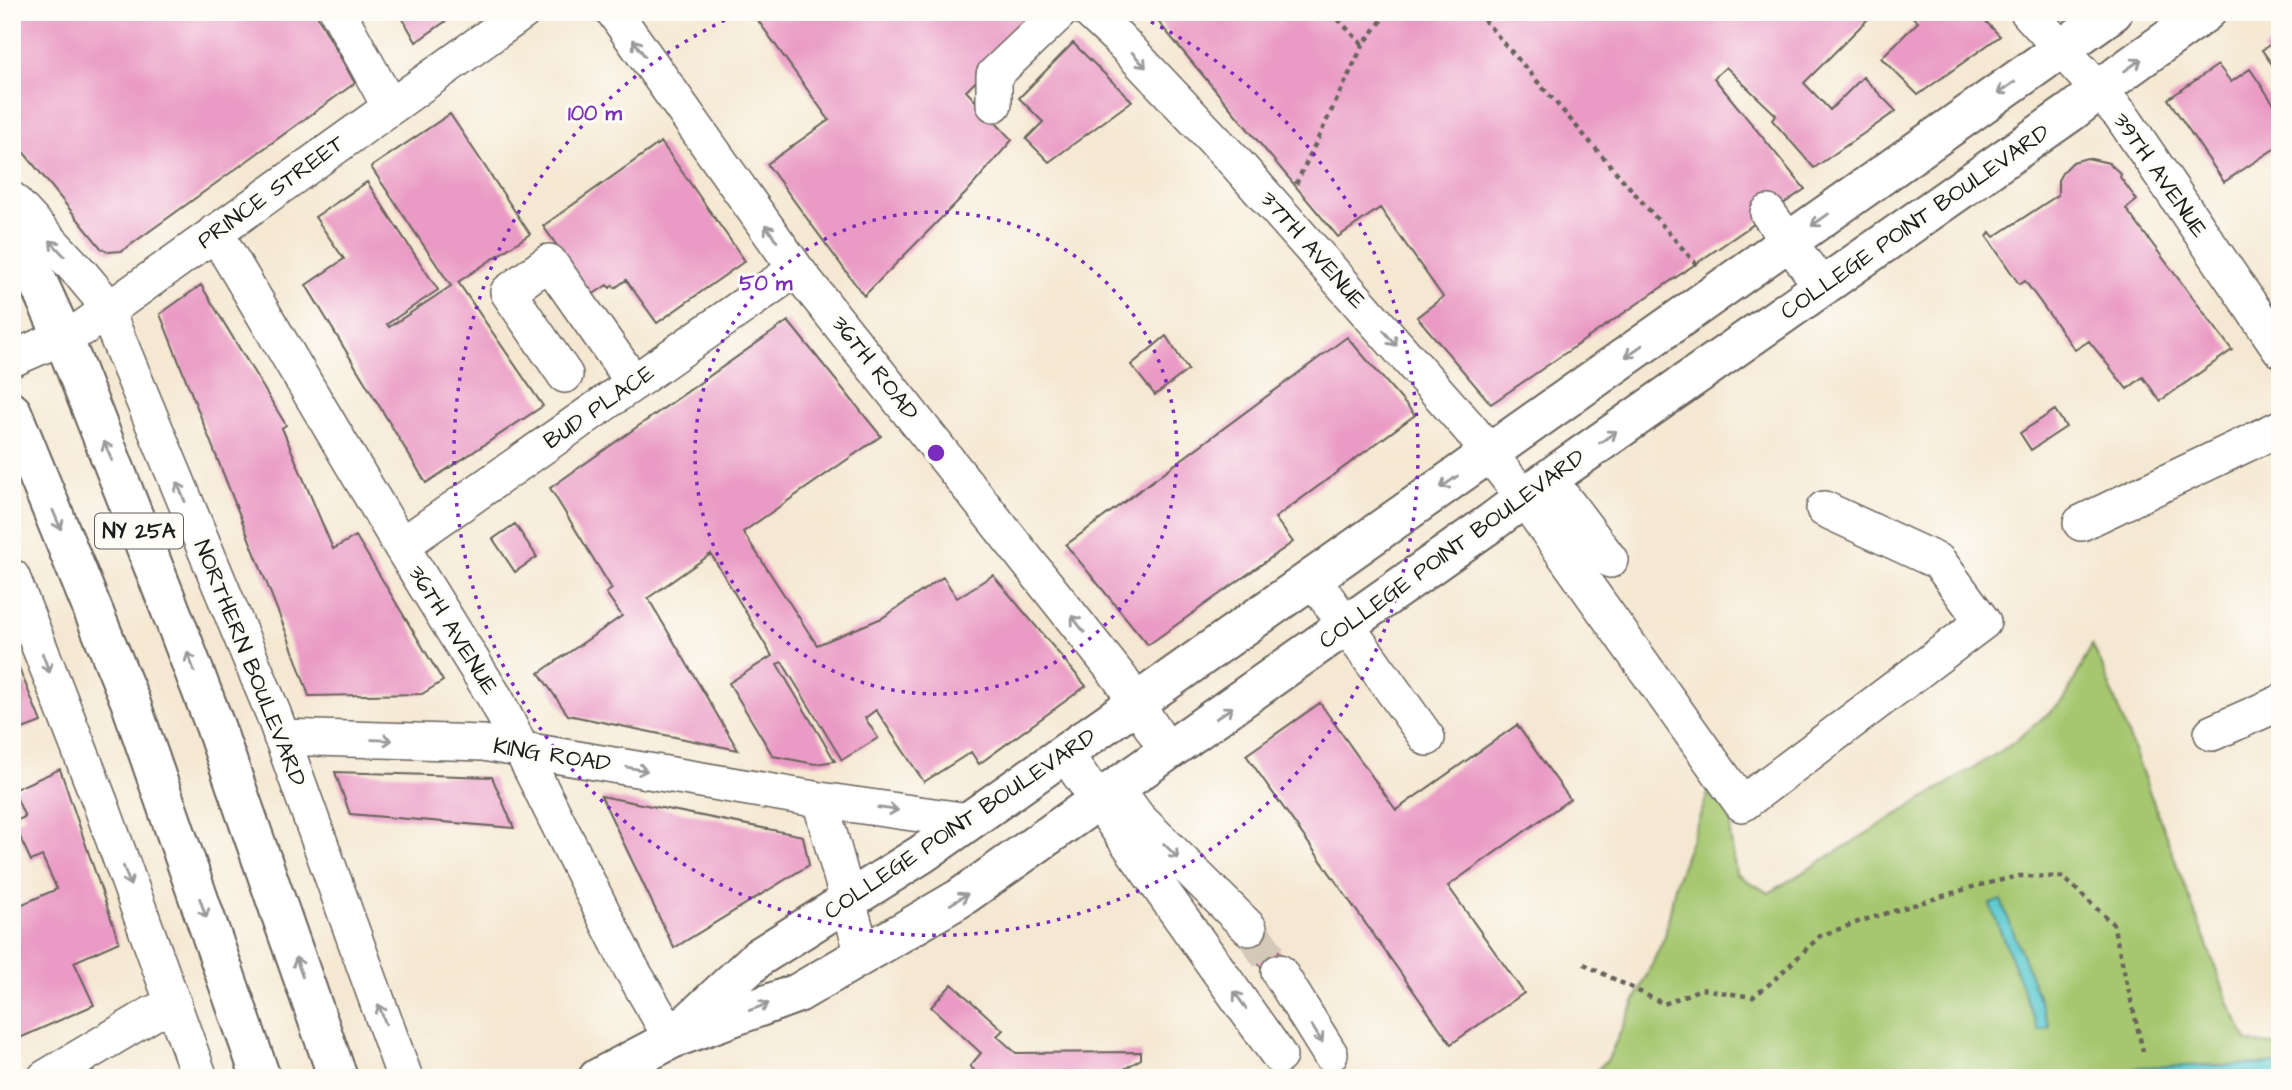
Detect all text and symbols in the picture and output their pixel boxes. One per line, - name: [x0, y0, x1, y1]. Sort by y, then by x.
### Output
- one-way arrow: [632, 39, 646, 58]
- one-way arrow: [1130, 51, 1147, 68]
- one-way arrow: [2123, 58, 2142, 72]
- one-way arrow: [1997, 81, 2016, 95]
- text: 100 m: [568, 99, 623, 128]
- street label: 39TH AVENUE: [2105, 106, 2215, 244]
- street label: COLLEGE POINT BOULEVARD: [1774, 116, 2056, 327]
- street label: PRINCE STREET: [191, 127, 352, 256]
- street label: 37TH AVENUE: [1253, 184, 1374, 316]
- one-way arrow: [1811, 213, 1830, 227]
- one-way arrow: [764, 224, 778, 243]
- one-way arrow: [49, 240, 66, 257]
- text: 50 m: [740, 269, 793, 298]
- street label: 36TH ROAD: [824, 309, 926, 427]
- one-way arrow: [1382, 329, 1398, 347]
- one-way arrow: [1625, 344, 1644, 358]
- street label: BUD PLACE: [537, 357, 661, 457]
- one-way arrow: [1598, 430, 1617, 444]
- one-way arrow: [100, 440, 113, 462]
- centre of rings: [924, 441, 948, 465]
- street label: COLLEGE POINT BOULEVARD: [1312, 441, 1592, 657]
- one-way arrow: [1440, 475, 1459, 489]
- one-way arrow: [174, 482, 187, 503]
- one-way arrow: [52, 509, 65, 531]
- road number: NY 25A: [95, 514, 183, 548]
- street label: NORTHERN BOULEVARD: [186, 535, 314, 791]
- street label: 36TH AVENUE: [400, 559, 506, 701]
- one-way arrow: [1070, 616, 1085, 634]
- one-way arrow: [41, 652, 54, 674]
- one-way arrow: [183, 652, 196, 674]
- one-way arrow: [1214, 705, 1233, 720]
- street label: COLLEGE POINT BOULEVARD: [818, 721, 1103, 927]
- street label: KING ROAD: [491, 730, 613, 780]
- one-way arrow: [370, 734, 393, 747]
- one-way arrow: [625, 763, 648, 776]
- one-way arrow: [876, 803, 899, 816]
- one-way arrow: [1162, 843, 1179, 860]
- one-way arrow: [122, 864, 135, 886]
- one-way arrow: [948, 891, 968, 905]
- one-way arrow: [198, 896, 210, 918]
- one-way arrow: [292, 957, 304, 979]
- one-way arrow: [1233, 991, 1247, 1010]
- one-way arrow: [748, 1000, 770, 1013]
- one-way arrow: [375, 1003, 387, 1025]
- one-way arrow: [1311, 1023, 1325, 1043]

